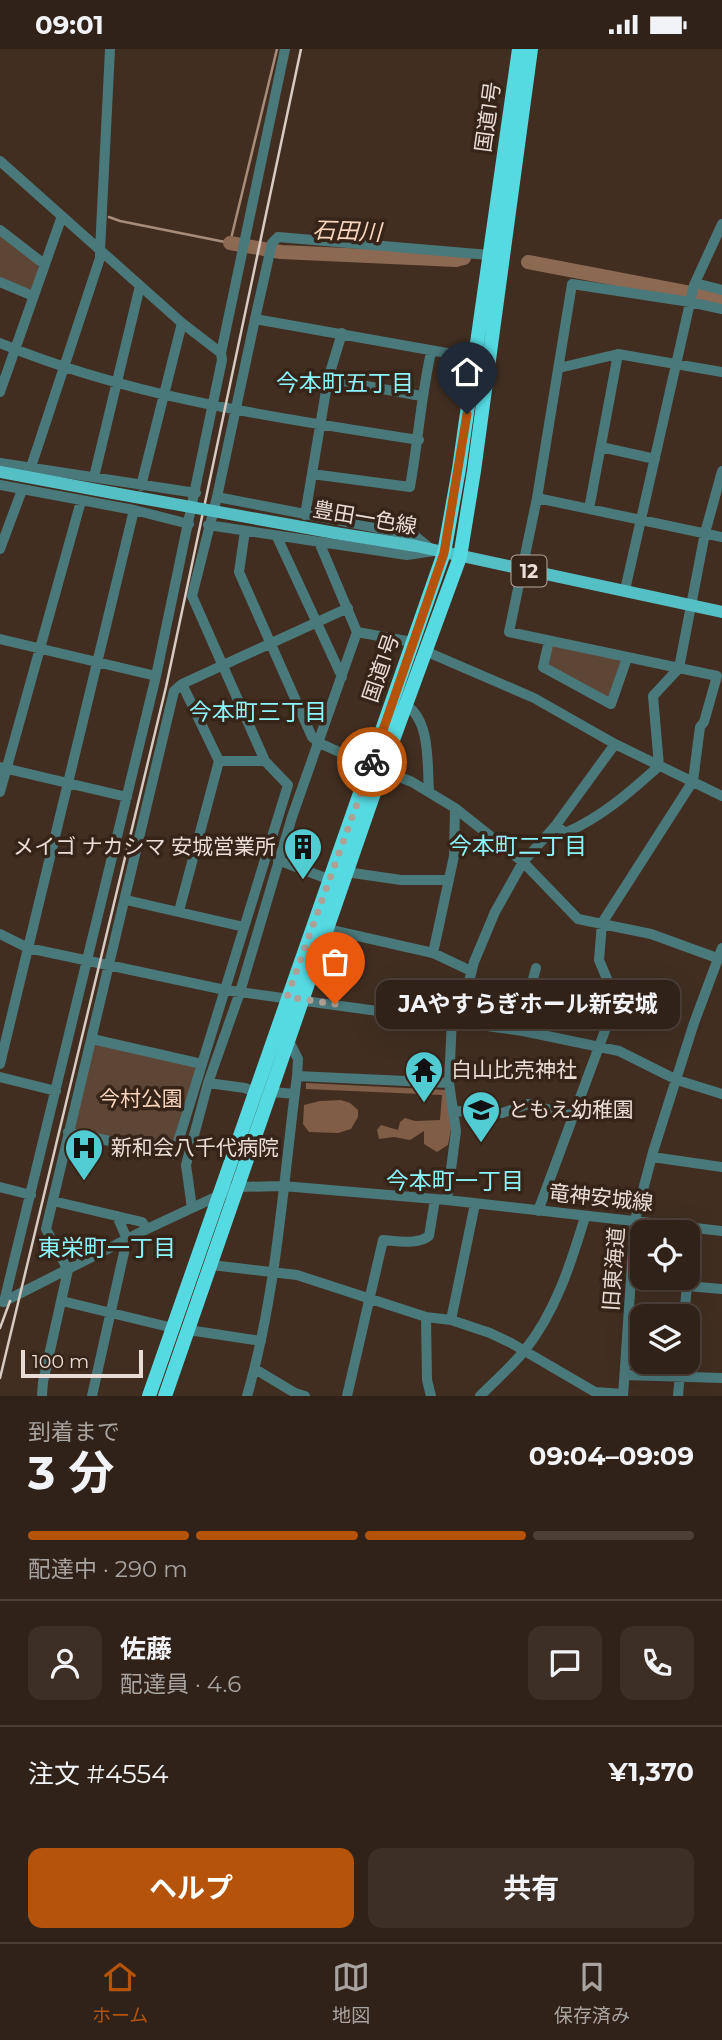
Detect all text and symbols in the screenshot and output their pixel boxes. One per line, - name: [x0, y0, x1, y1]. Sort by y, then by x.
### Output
- text: 09:01: [35, 9, 104, 41]
- street label: 国道1号: [470, 80, 505, 154]
- water label: 石田川: [312, 216, 385, 246]
- pin: [437, 342, 497, 414]
- icon: home: [448, 353, 486, 391]
- district label: 今本町五丁目: [276, 369, 414, 397]
- street label: 豊田一色線: [311, 496, 419, 539]
- road number: 12: [512, 555, 546, 587]
- street label: 国道1号: [357, 630, 404, 705]
- district label: 今本町三丁目: [189, 698, 327, 726]
- courier: [337, 727, 407, 797]
- icon: bike: [353, 743, 391, 781]
- building icon: メイゴ ナカシマ 安城営業所: [282, 826, 324, 881]
- district label: 今本町二丁目: [449, 832, 587, 860]
- place label: メイゴ ナカシマ 安城営業所: [13, 834, 276, 859]
- pin: [305, 932, 365, 1004]
- icon: bag: [316, 943, 354, 981]
- callout: JAやすらぎホール新安城: [377, 979, 682, 1028]
- text: JAやすらぎホール新安城: [398, 990, 658, 1018]
- temple icon: 白山比売神社: [403, 1049, 445, 1104]
- place label: 白山比売神社: [451, 1057, 577, 1082]
- park label: 今村公園: [99, 1086, 183, 1111]
- school or university icon: ともえ幼稚園: [460, 1089, 502, 1144]
- place label: ともえ幼稚園: [508, 1097, 634, 1122]
- hospital icon: 新和会八千代病院: [63, 1127, 105, 1182]
- place label: 新和会八千代病院: [111, 1135, 279, 1160]
- district label: 今本町一丁目: [386, 1167, 524, 1195]
- street label: 竜神安城線: [548, 1180, 655, 1215]
- map controls: [630, 1220, 700, 1374]
- button: locate: [630, 1220, 700, 1290]
- street label: 旧東海道: [598, 1226, 629, 1312]
- district label: 東栄町一丁目: [38, 1234, 176, 1262]
- button: layers: [630, 1304, 700, 1374]
- scale bar: [21, 1347, 144, 1379]
- text: 100 m: [32, 1350, 89, 1373]
- text: 到着まで: [28, 1418, 120, 1446]
- text: 09:04–09:09: [529, 1440, 694, 1472]
- text: 3 分: [28, 1444, 114, 1501]
- text: 配達中 · 290 m: [28, 1555, 188, 1583]
- button: person: [28, 1626, 102, 1700]
- button: chat: [528, 1626, 602, 1700]
- button: phone: [620, 1626, 694, 1700]
- text: 佐藤: [120, 1633, 172, 1665]
- text: 配達員 · 4.6: [120, 1670, 241, 1698]
- text: ¥1,370: [608, 1756, 694, 1788]
- text: 注文 #4554: [28, 1758, 169, 1790]
- button: ヘルプ: [28, 1848, 354, 1928]
- button: 共有: [368, 1848, 694, 1928]
- tab: ホーム: [92, 1958, 148, 2027]
- tab: 地図: [332, 1958, 370, 2027]
- tab: 保存済み: [554, 1958, 630, 2027]

